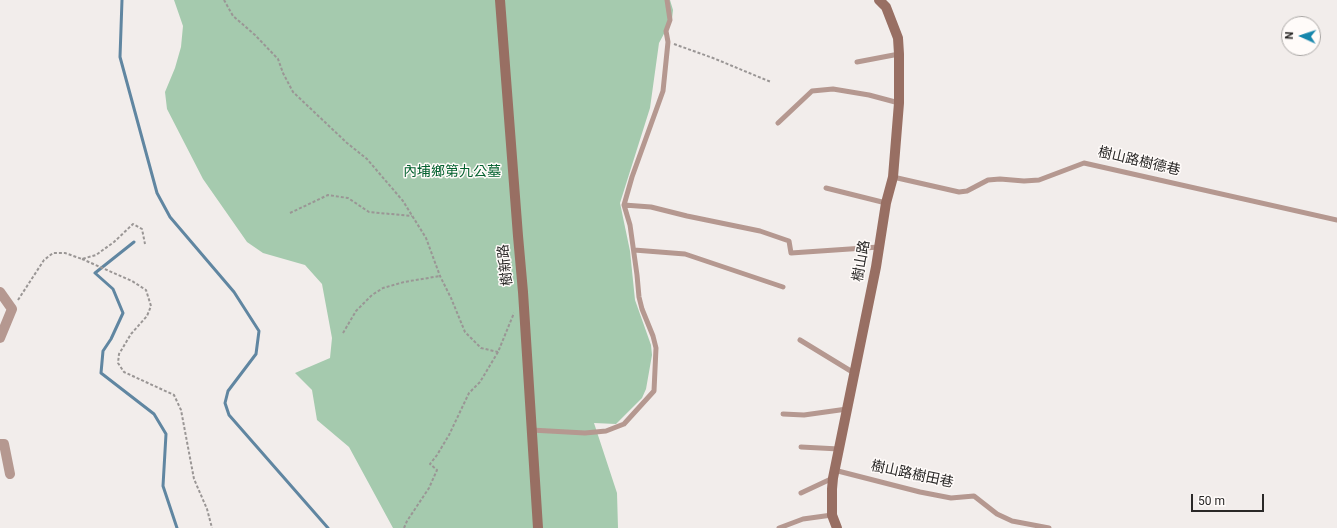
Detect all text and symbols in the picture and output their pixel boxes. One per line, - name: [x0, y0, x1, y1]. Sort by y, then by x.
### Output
- north arrow: [1281, 16, 1321, 56]
- text: N: [1283, 31, 1296, 40]
- street label: 樹山路樹德巷: [1096, 144, 1182, 180]
- park label: 內埔鄉第九公墓: [403, 164, 501, 180]
- street label: 樹山路: [850, 239, 874, 283]
- street label: 樹新路: [495, 243, 517, 287]
- street label: 樹山路樹田巷: [869, 458, 955, 492]
- scale bar: [1193, 486, 1266, 512]
- text: 50 m: [1198, 494, 1225, 508]

